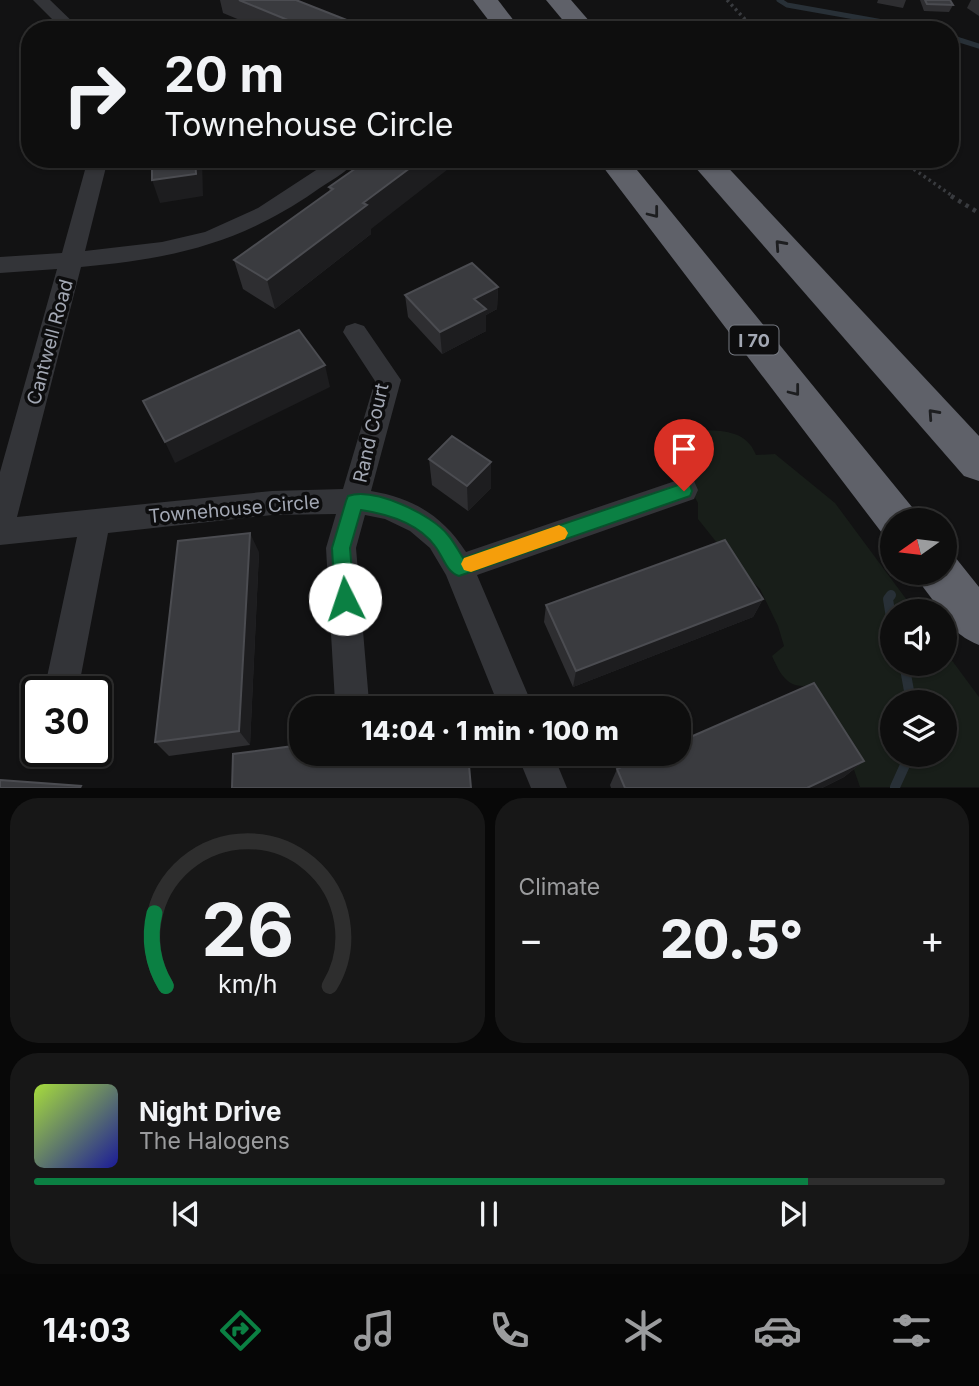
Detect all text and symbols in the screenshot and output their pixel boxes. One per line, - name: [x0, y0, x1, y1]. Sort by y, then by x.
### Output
- text: 20 m: [164, 45, 284, 104]
- icon: right: [49, 49, 140, 140]
- text: Townehouse Circle: [164, 105, 453, 144]
- one-way arrow: [646, 204, 658, 217]
- one-way arrow: [776, 240, 789, 253]
- street label: Cantwell Road: [22, 277, 78, 407]
- road number: I 70: [730, 326, 778, 354]
- street label: Rand Court: [348, 381, 394, 485]
- one-way arrow: [787, 383, 800, 396]
- one-way arrow: [929, 409, 941, 422]
- pin: [654, 419, 714, 491]
- icon: arrive: [665, 430, 703, 468]
- street label: Townehouse Circle: [147, 490, 321, 528]
- north arrow: [880, 508, 957, 584]
- map controls: [880, 508, 957, 767]
- position arrow: [308, 562, 382, 636]
- button: sound: [880, 599, 957, 676]
- speed limit sign: 30: [21, 676, 112, 767]
- button: layers: [880, 690, 957, 767]
- text: 14:04 · 1 min · 100 m: [361, 715, 619, 746]
- text: Climate: [519, 873, 600, 901]
- text: 26: [201, 886, 294, 975]
- text: 20.5°: [660, 908, 803, 971]
- text: −: [519, 916, 544, 962]
- text: +: [920, 916, 945, 962]
- text: km/h: [218, 969, 277, 999]
- text: Night Drive: [139, 1096, 281, 1127]
- text: The Halogens: [139, 1127, 290, 1155]
- icon: previous: [167, 1195, 205, 1233]
- icon: pause: [470, 1195, 508, 1233]
- icon: next: [774, 1195, 812, 1233]
- icon: directions: [216, 1306, 265, 1355]
- icon: music: [350, 1306, 399, 1355]
- icon: phone: [485, 1306, 534, 1355]
- icon: climate: [619, 1306, 668, 1355]
- icon: car: [753, 1306, 802, 1355]
- icon: filters: [887, 1306, 936, 1355]
- text: 14:03: [43, 1311, 131, 1350]

